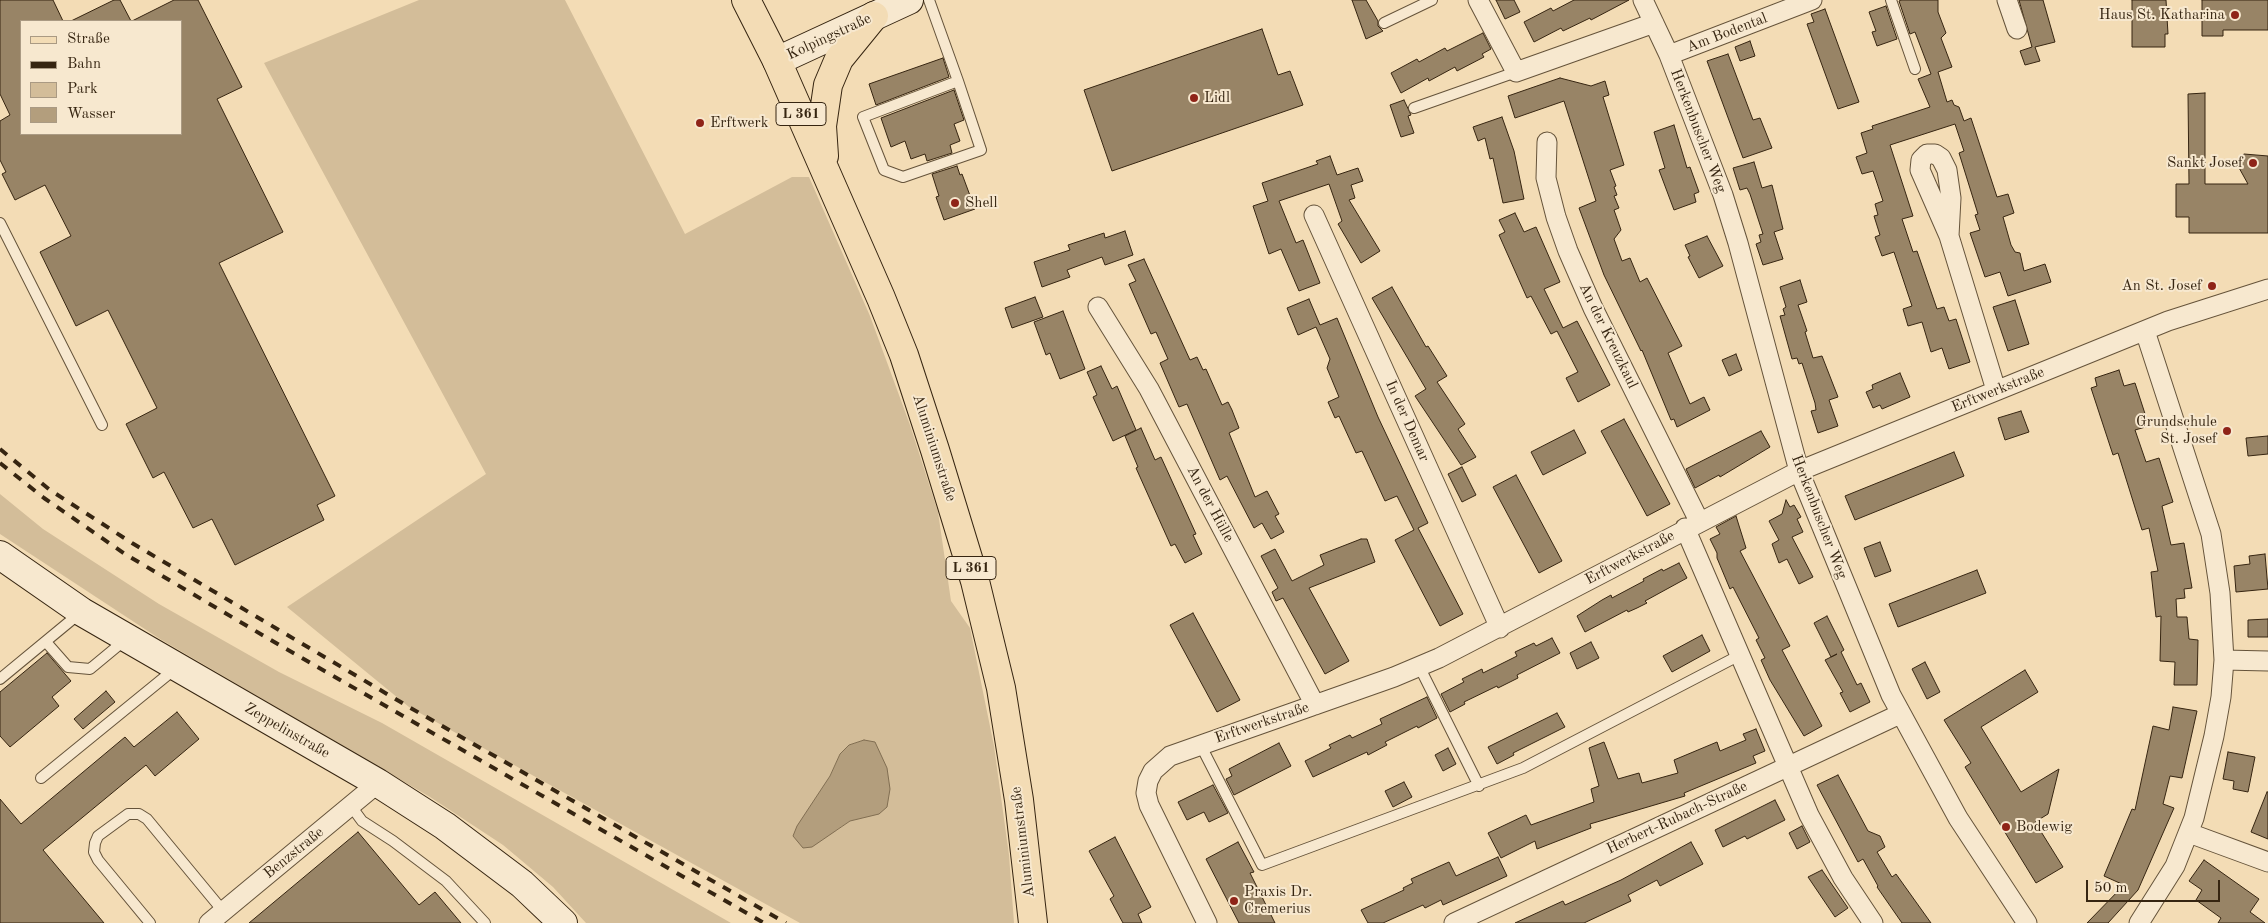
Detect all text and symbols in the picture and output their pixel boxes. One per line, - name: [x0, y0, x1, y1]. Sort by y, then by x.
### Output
- place label: Haus St. Katharina: [2099, 6, 2225, 24]
- street label: Am Bodental: [1684, 9, 1770, 57]
- marker: Haus St. Katharina: [2229, 9, 2241, 21]
- street label: Kolpingstraße: [784, 10, 874, 64]
- legend: [20, 20, 182, 135]
- text: Straße: [67, 32, 110, 47]
- text: Bahn: [67, 57, 101, 72]
- street label: Herkenbuscher Weg: [1666, 66, 1730, 196]
- text: Park: [67, 82, 98, 97]
- place label: Lidl: [1204, 89, 1230, 107]
- marker: Lidl: [1188, 92, 1200, 104]
- road number: L 361: [776, 102, 826, 126]
- text: Wasser: [67, 107, 115, 122]
- place label: Erftwerk: [710, 114, 768, 132]
- marker: Erftwerk: [694, 117, 706, 129]
- place label: Sankt Josef: [2167, 154, 2243, 172]
- marker: Sankt Josef: [2247, 157, 2259, 169]
- place label: Shell: [965, 194, 997, 212]
- marker: Shell: [949, 197, 961, 209]
- place label: An St. Josef: [2121, 277, 2202, 295]
- street label: An der Kreuzkaul: [1575, 280, 1641, 392]
- marker: An St. Josef: [2206, 280, 2218, 292]
- street label: Erftwerkstraße: [1949, 363, 2047, 417]
- street label: In der Demar: [1381, 377, 1433, 465]
- street label: Aluminiumstraße: [908, 392, 960, 504]
- place label: Grundschule St. Josef: [2136, 413, 2217, 448]
- marker: Grundschule St. Josef: [2221, 425, 2233, 437]
- street label: Herkenbuscher Weg: [1787, 452, 1851, 582]
- street label: An der Hülle: [1182, 463, 1238, 545]
- street label: Erftwerkstraße: [1582, 527, 1678, 589]
- road number: L 361: [946, 556, 996, 580]
- street label: Erftwerkstraße: [1212, 698, 1312, 748]
- street label: Zeppelinstraße: [241, 699, 333, 763]
- street label: Herbert-Rubach-Straße: [1604, 777, 1750, 859]
- street label: Aluminiumstraße: [1007, 785, 1039, 899]
- place label: Bodewig: [2016, 818, 2072, 836]
- marker: Bodewig: [2000, 821, 2012, 833]
- street label: Benzstraße: [260, 823, 328, 883]
- scale bar: [2088, 870, 2222, 902]
- text: 50 m: [2094, 881, 2128, 896]
- place label: Praxis Dr. Cremerius: [1244, 883, 1312, 918]
- marker: Praxis Dr. Cremerius: [1228, 895, 1240, 907]

